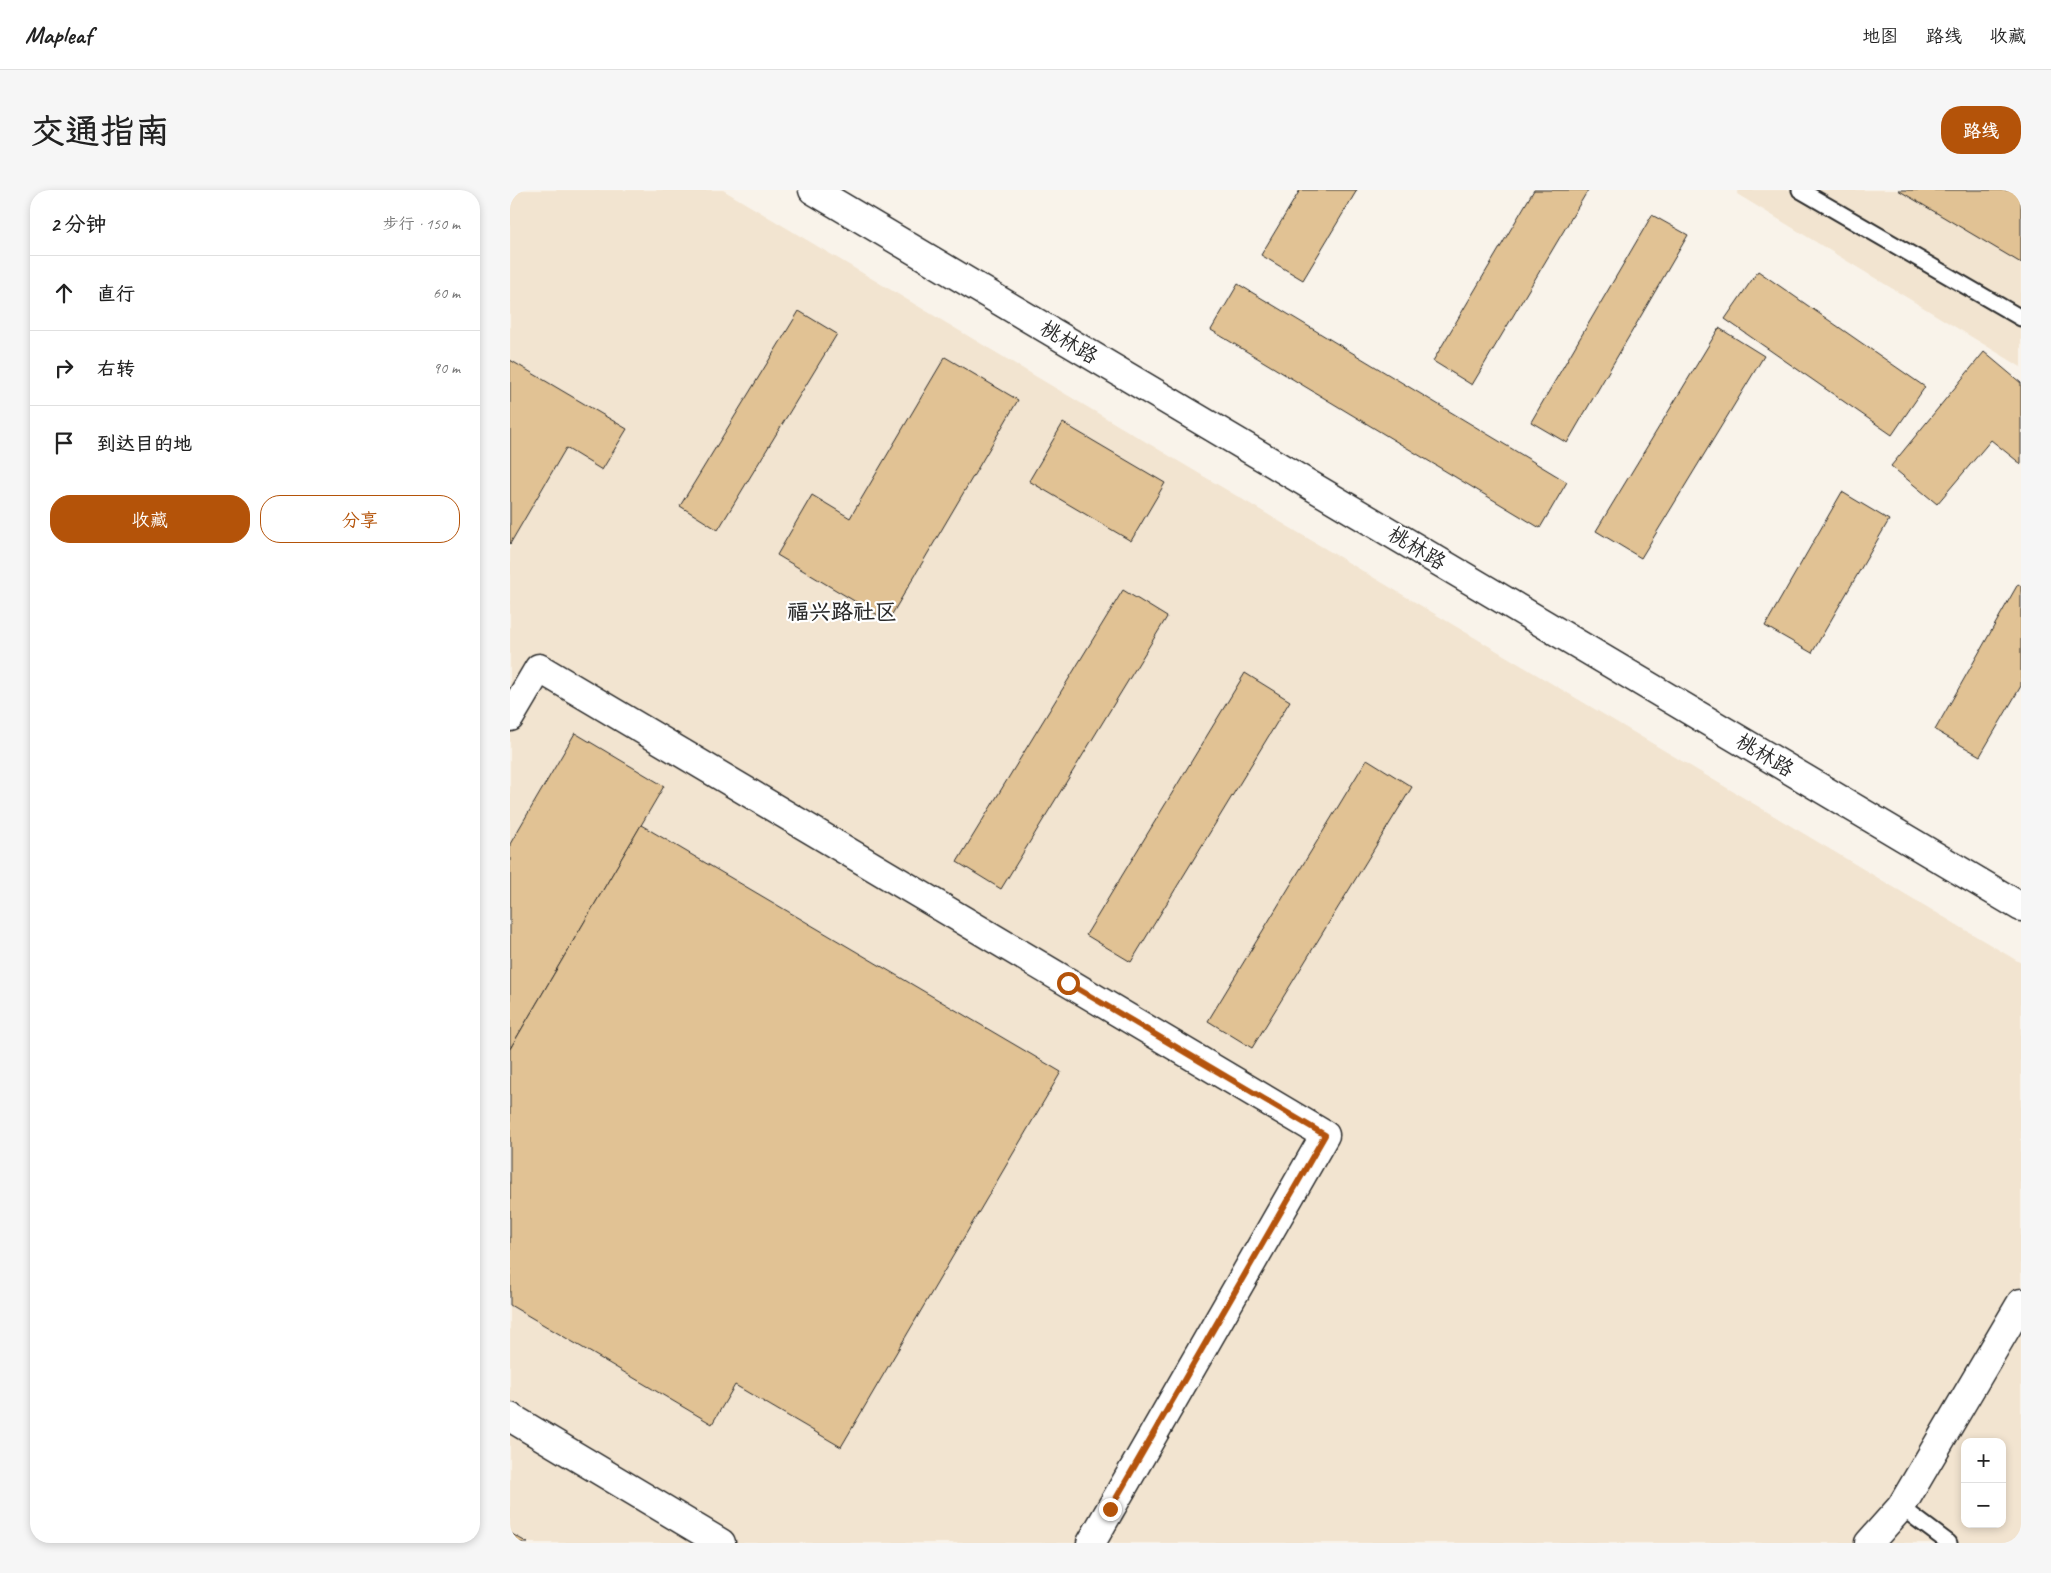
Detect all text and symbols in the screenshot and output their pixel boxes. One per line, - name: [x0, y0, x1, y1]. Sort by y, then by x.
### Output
- text: Mapleaf: [25, 20, 92, 50]
- text: 地图: [1862, 25, 1898, 47]
- text: 路线: [1926, 25, 1962, 47]
- text: 收藏: [1990, 25, 2026, 47]
- button: 路线: [1941, 106, 2021, 154]
- text: 交通指南: [30, 109, 170, 154]
- text: 2 分钟: [50, 211, 107, 237]
- text: 步行 · 150 m: [383, 214, 460, 234]
- icon: ahead: [50, 279, 78, 307]
- text: 直行: [97, 282, 135, 306]
- text: 60 m: [433, 283, 460, 303]
- street label: 桃林路: [1035, 315, 1103, 369]
- icon: right: [50, 354, 78, 382]
- text: 右转: [97, 357, 135, 381]
- text: 90 m: [433, 358, 460, 378]
- icon: arrive: [50, 429, 78, 457]
- text: 到达目的地: [97, 432, 192, 456]
- button: 收藏: [50, 495, 250, 543]
- button: 分享: [260, 495, 460, 543]
- street label: 桃林路: [1383, 521, 1451, 575]
- district label: 福兴路社区: [787, 598, 897, 626]
- street label: 桃林路: [1731, 728, 1799, 782]
- route start: [1057, 972, 1080, 995]
- map controls: [1961, 1438, 2006, 1528]
- button: +: [1961, 1438, 2006, 1483]
- button: −: [1961, 1483, 2006, 1528]
- route end: [1099, 1498, 1122, 1521]

